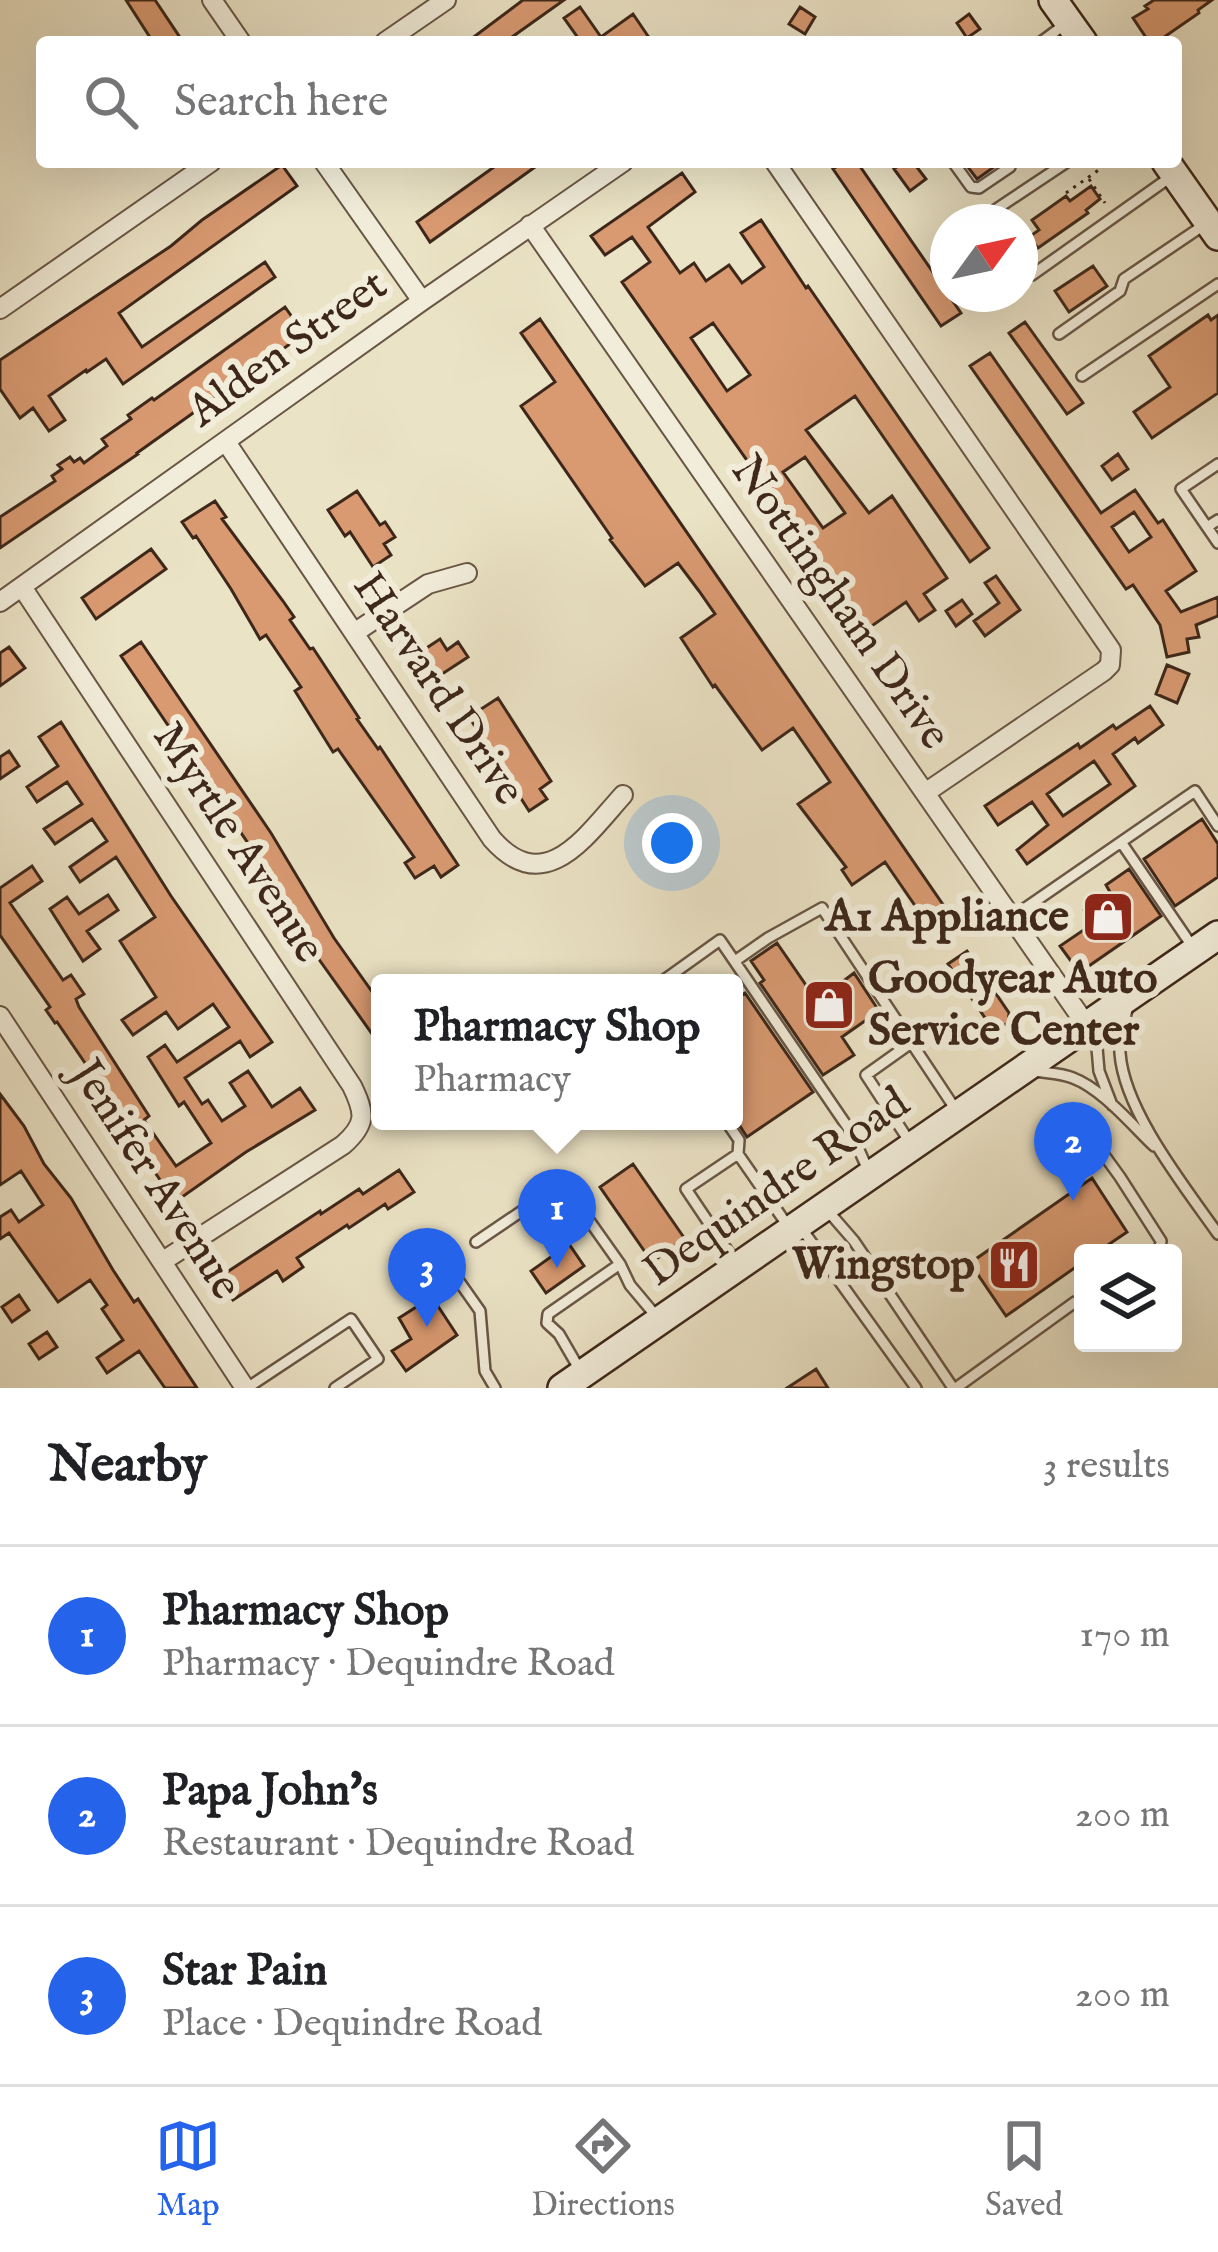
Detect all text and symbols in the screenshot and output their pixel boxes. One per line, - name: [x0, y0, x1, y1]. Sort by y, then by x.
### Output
- search box: [36, 36, 1182, 168]
- icon: search: [78, 69, 144, 135]
- text: Search here: [174, 74, 388, 131]
- north arrow: [930, 204, 1038, 312]
- street label: Alden Street: [176, 258, 399, 441]
- street label: Nottingham Drive: [717, 445, 963, 761]
- street label: Harvard Drive: [339, 562, 537, 816]
- street label: Myrtle Avenue: [139, 712, 337, 974]
- your location: [642, 813, 702, 873]
- place label: A1 Appliance: [823, 889, 1069, 946]
- shop icon: A1 Appliance: [1080, 889, 1136, 945]
- place label: Goodyear Auto Service Center: [868, 951, 1157, 1060]
- popup: [371, 974, 743, 1130]
- shop icon: Goodyear Auto Service Center: [801, 977, 857, 1033]
- text: Pharmacy Shop: [414, 999, 700, 1056]
- street label: Jenifer Avenue: [54, 1045, 254, 1311]
- text: Pharmacy: [414, 1056, 571, 1105]
- street label: Dequindre Road: [633, 1075, 922, 1301]
- pin: 2: [1034, 1102, 1112, 1201]
- pin: 1: [518, 1169, 596, 1268]
- pin: 3: [388, 1228, 466, 1327]
- place label: Wingstop: [792, 1237, 975, 1294]
- restaurant icon: Wingstop: [986, 1237, 1042, 1293]
- map controls: [1074, 1244, 1182, 1352]
- button: layers: [1074, 1244, 1182, 1352]
- text: Nearby: [48, 1434, 207, 1499]
- text: 3 results: [1043, 1442, 1170, 1491]
- text: Pharmacy Shop: [162, 1583, 449, 1640]
- text: 1: [80, 1611, 94, 1660]
- text: 170 m: [1079, 1611, 1170, 1660]
- text: Pharmacy · Dequindre Road: [162, 1640, 615, 1689]
- text: Papa John's: [162, 1763, 378, 1820]
- text: 2: [78, 1791, 96, 1840]
- text: 200 m: [1075, 1791, 1170, 1840]
- text: Restaurant · Dequindre Road: [162, 1820, 634, 1869]
- text: Star Pain: [162, 1943, 328, 2000]
- text: 3: [80, 1971, 94, 2020]
- text: 200 m: [1075, 1971, 1170, 2020]
- text: Place · Dequindre Road: [162, 2000, 542, 2049]
- tab: Map: [155, 2113, 221, 2227]
- tab: Directions: [531, 2113, 675, 2227]
- tab: Saved: [985, 2113, 1063, 2227]

